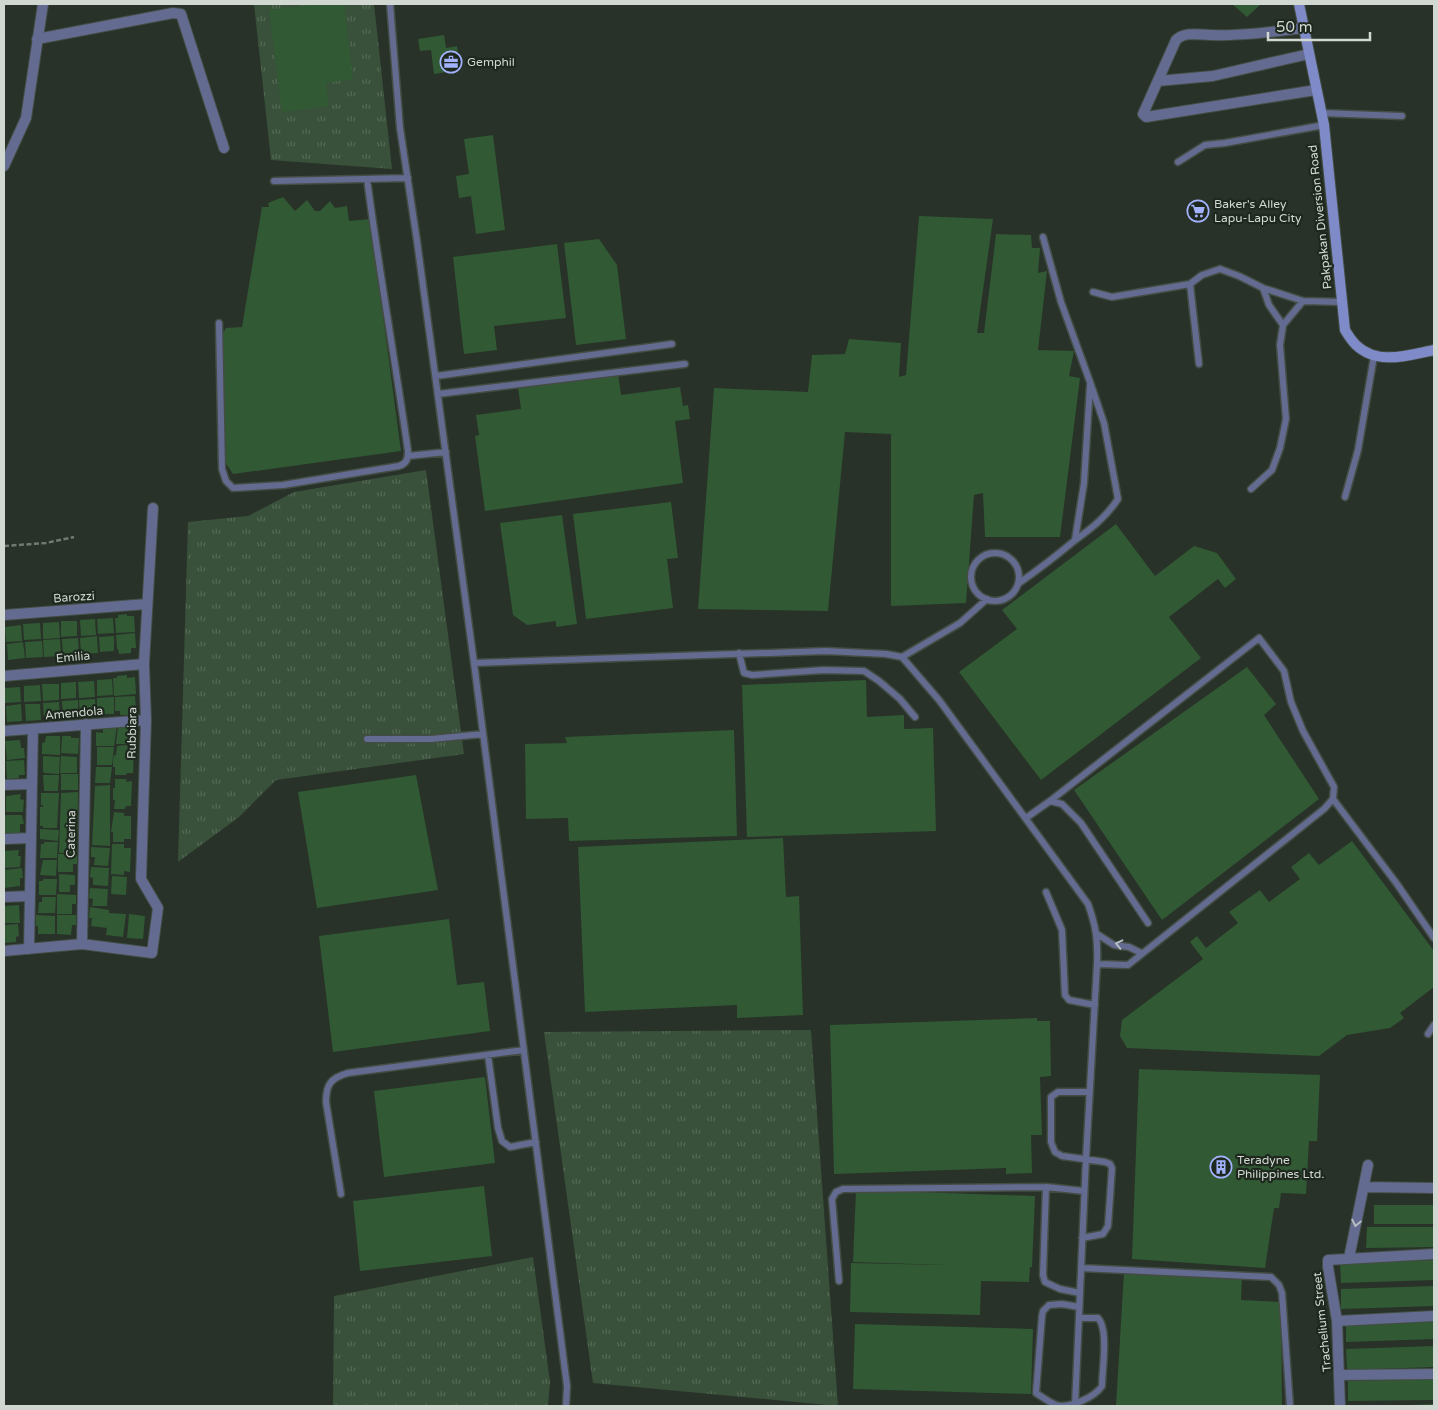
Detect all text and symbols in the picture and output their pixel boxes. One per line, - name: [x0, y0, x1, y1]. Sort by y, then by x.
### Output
- scale bar: [1268, 10, 1370, 42]
- text: 50 m: [1276, 18, 1313, 36]
- office icon: Gemphil: [439, 50, 463, 74]
- place label: Gemphil: [467, 55, 515, 69]
- street label: Pakpakan Diversion Road: [1305, 144, 1335, 290]
- place label: Baker's Alley Lapu-Lapu City: [1214, 197, 1302, 225]
- supermarket icon: Baker's Alley Lapu-Lapu City: [1186, 199, 1210, 223]
- street label: Barozzi: [53, 589, 95, 605]
- street label: Emilia: [55, 649, 91, 665]
- street label: Amendola: [44, 703, 104, 723]
- street label: Rubbiara: [125, 707, 139, 759]
- street label: Caterina: [64, 810, 78, 858]
- one-way arrow: [1114, 940, 1123, 950]
- place label: Teradyne Philippines Ltd.: [1237, 1153, 1324, 1181]
- building icon: Teradyne Philippines Ltd.: [1209, 1155, 1233, 1179]
- one-way arrow: [1351, 1218, 1362, 1227]
- street label: Trachelium Street: [1310, 1271, 1334, 1373]

